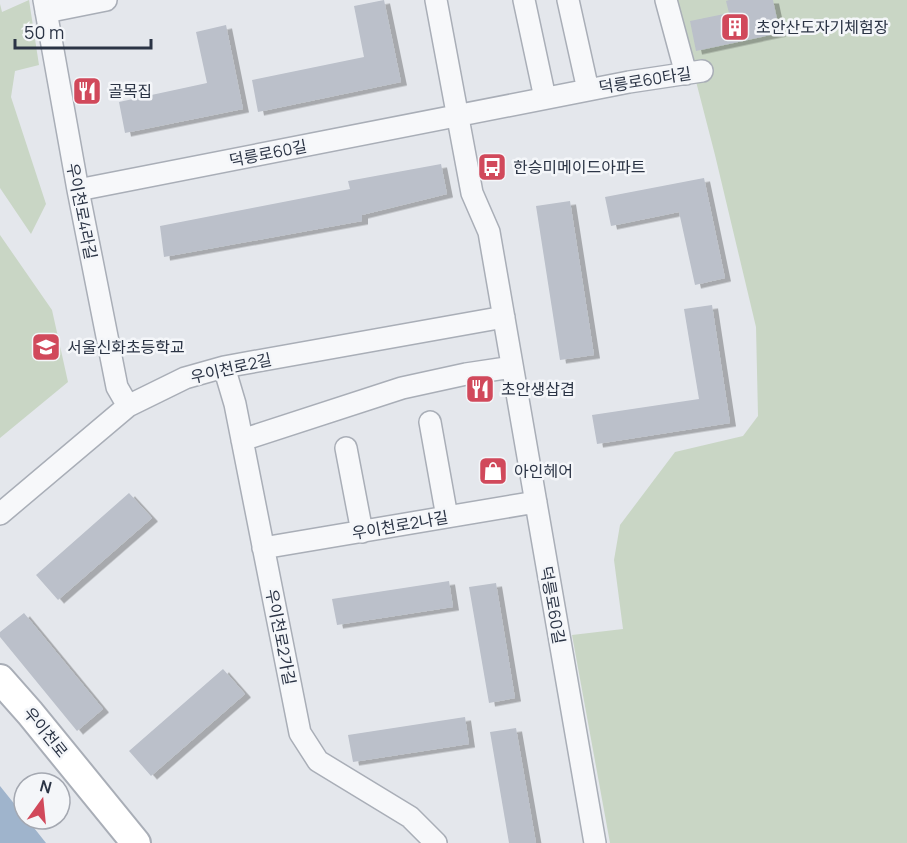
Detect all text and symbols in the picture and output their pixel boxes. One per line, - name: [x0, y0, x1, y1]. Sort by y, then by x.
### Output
- building icon: 초안산도자기체험장: [719, 11, 751, 43]
- scale bar: [15, 12, 152, 50]
- place label: 초안산도자기체험장: [756, 16, 889, 38]
- text: 50 m: [24, 20, 64, 44]
- street label: 덕릉로60타길: [597, 62, 693, 98]
- restaurant icon: 골목집: [71, 75, 103, 107]
- place label: 골목집: [108, 80, 152, 102]
- street label: 덕릉로60길: [227, 135, 309, 171]
- bus stop icon: 한승미메이드아파트: [476, 151, 508, 183]
- place label: 한승미메이드아파트: [513, 156, 645, 178]
- street label: 우이천로4라길: [62, 161, 102, 261]
- school or university icon: 서울신화초등학교: [30, 331, 62, 363]
- place label: 서울신화초등학교: [67, 336, 185, 358]
- street label: 우이천로2길: [188, 348, 274, 388]
- restaurant icon: 초안생삽겹: [464, 373, 496, 405]
- place label: 초안생삽겹: [501, 378, 575, 400]
- shop icon: 아인헤어: [477, 455, 509, 487]
- place label: 아인헤어: [514, 460, 573, 482]
- street label: 우이천로2나길: [350, 506, 450, 544]
- street label: 덕릉로60길: [535, 564, 571, 646]
- street label: 우이천로2가길: [261, 587, 301, 687]
- street label: 우이천로: [19, 702, 73, 762]
- north arrow: [12, 771, 72, 831]
- text: N: [37, 774, 54, 799]

